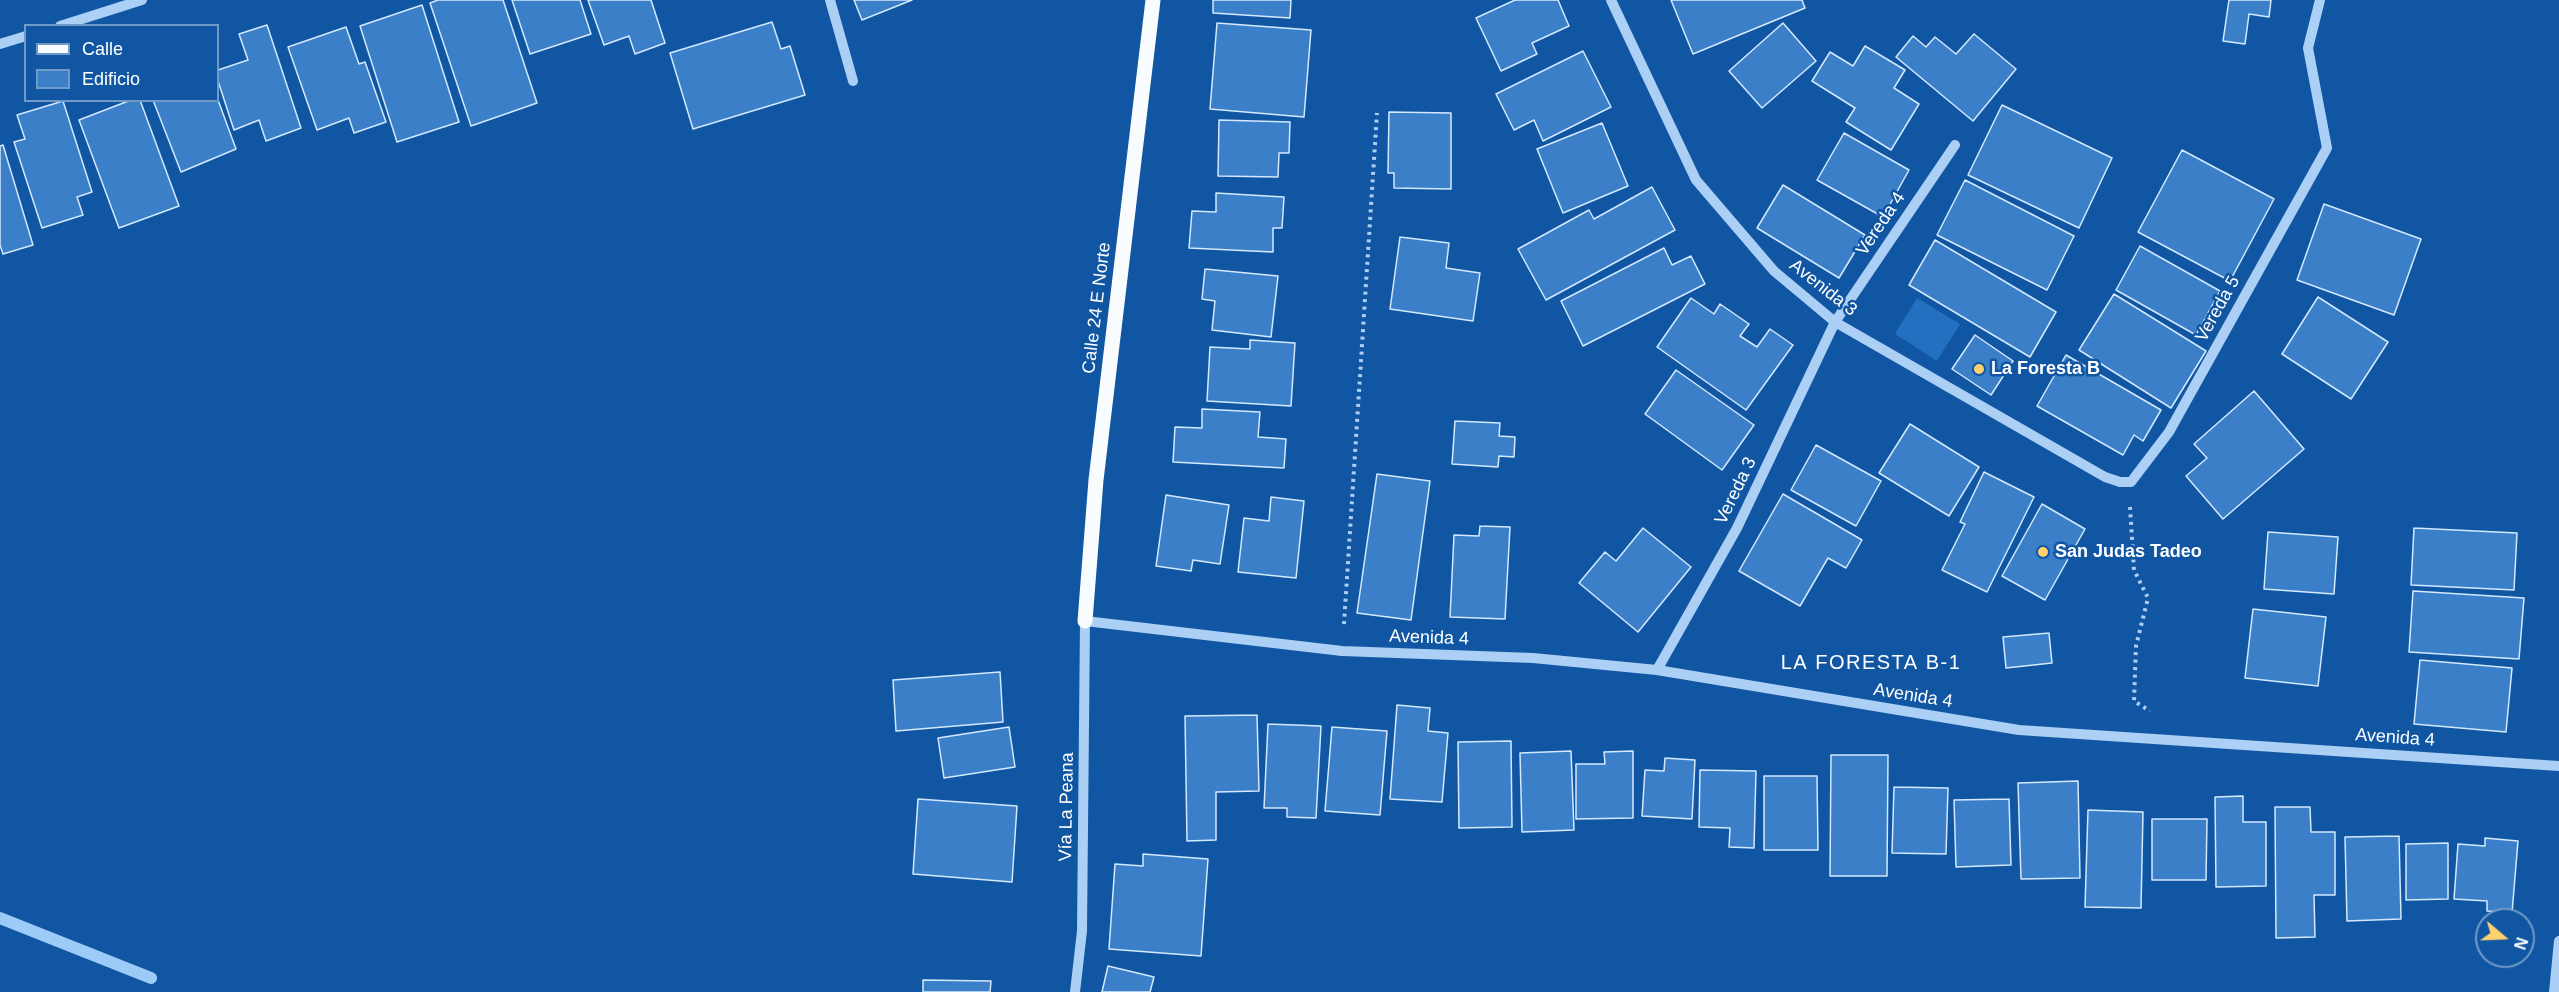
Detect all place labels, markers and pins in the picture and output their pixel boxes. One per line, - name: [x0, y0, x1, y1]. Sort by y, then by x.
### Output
- place label: La Foresta B: [1991, 358, 2100, 380]
- marker: La Foresta B: [1972, 362, 1986, 376]
- place label: San Judas Tadeo: [2055, 541, 2202, 563]
- marker: San Judas Tadeo: [2036, 545, 2050, 559]

